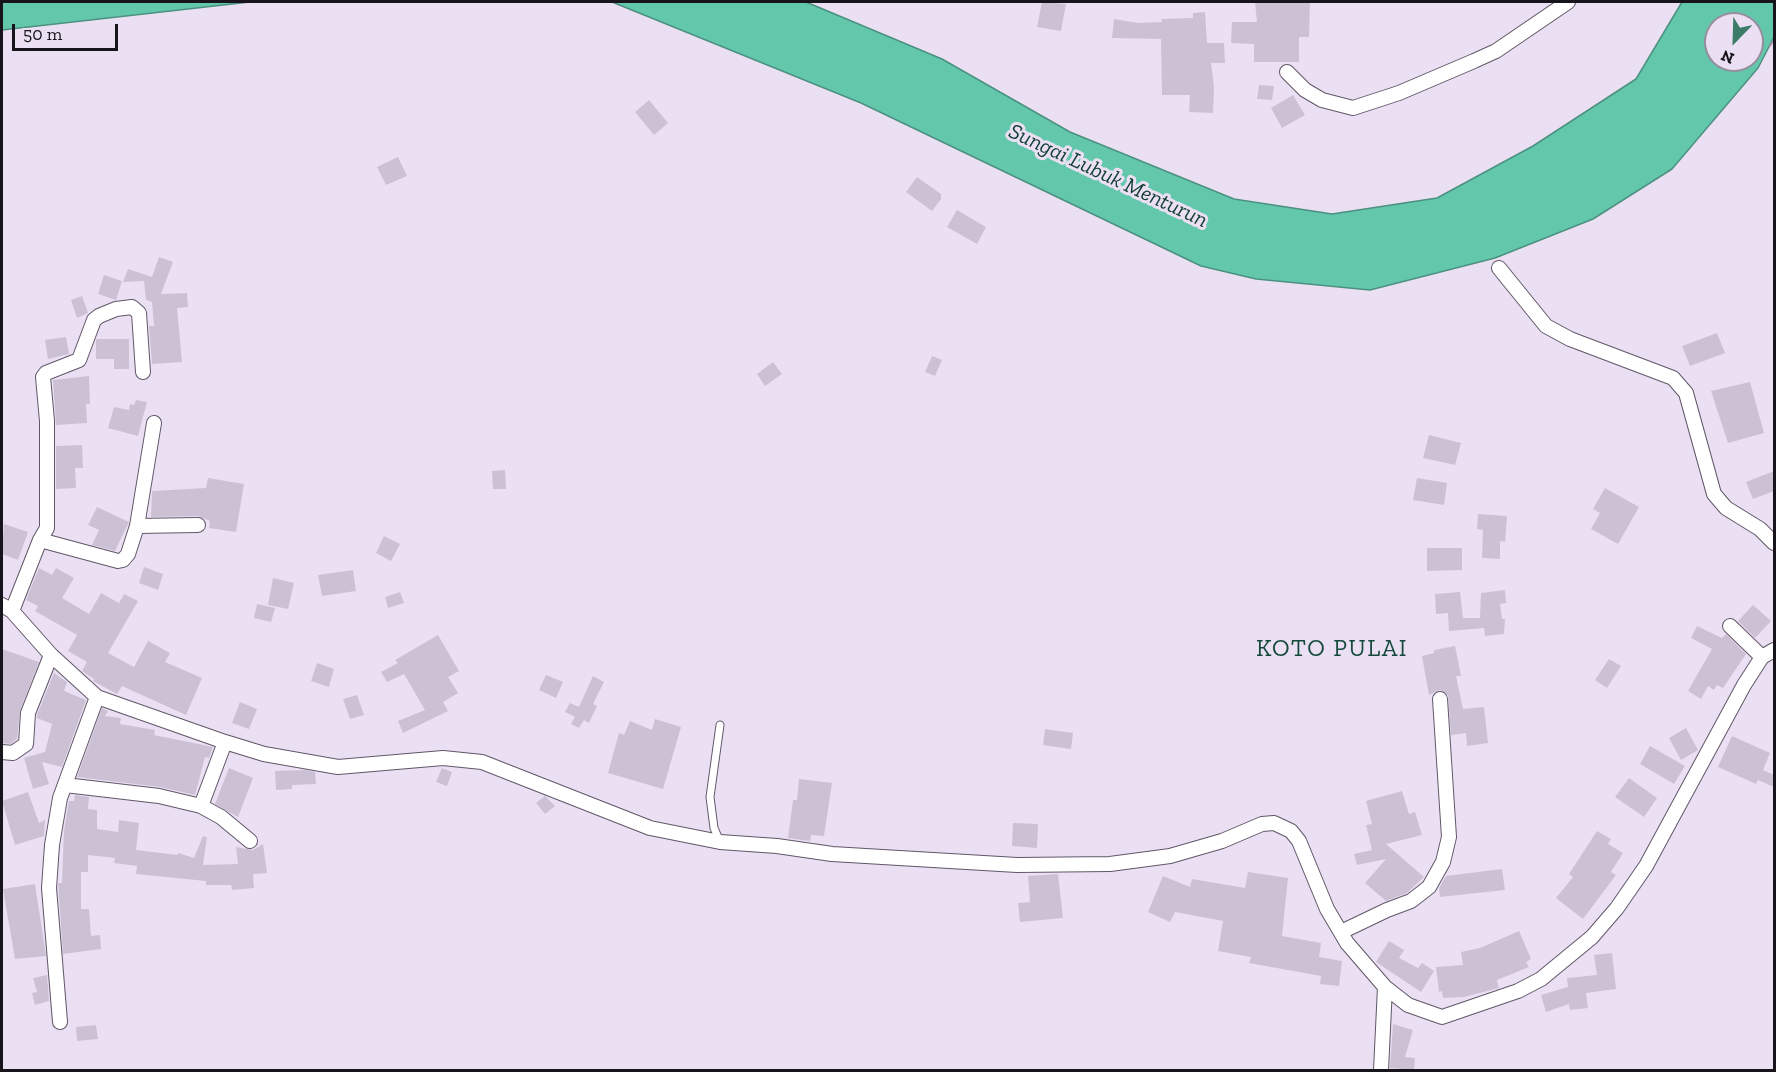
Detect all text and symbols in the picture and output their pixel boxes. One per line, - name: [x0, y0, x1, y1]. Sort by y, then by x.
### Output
- scale bar: [15, 12, 122, 50]
- north arrow: [1704, 12, 1764, 72]
- text: 50 m: [23, 23, 62, 45]
- text: N: [1718, 46, 1737, 68]
- water label: Sungai Lubuk Menturun: [1004, 118, 1212, 234]
- district label: KOTO PULAI: [1256, 635, 1408, 663]

